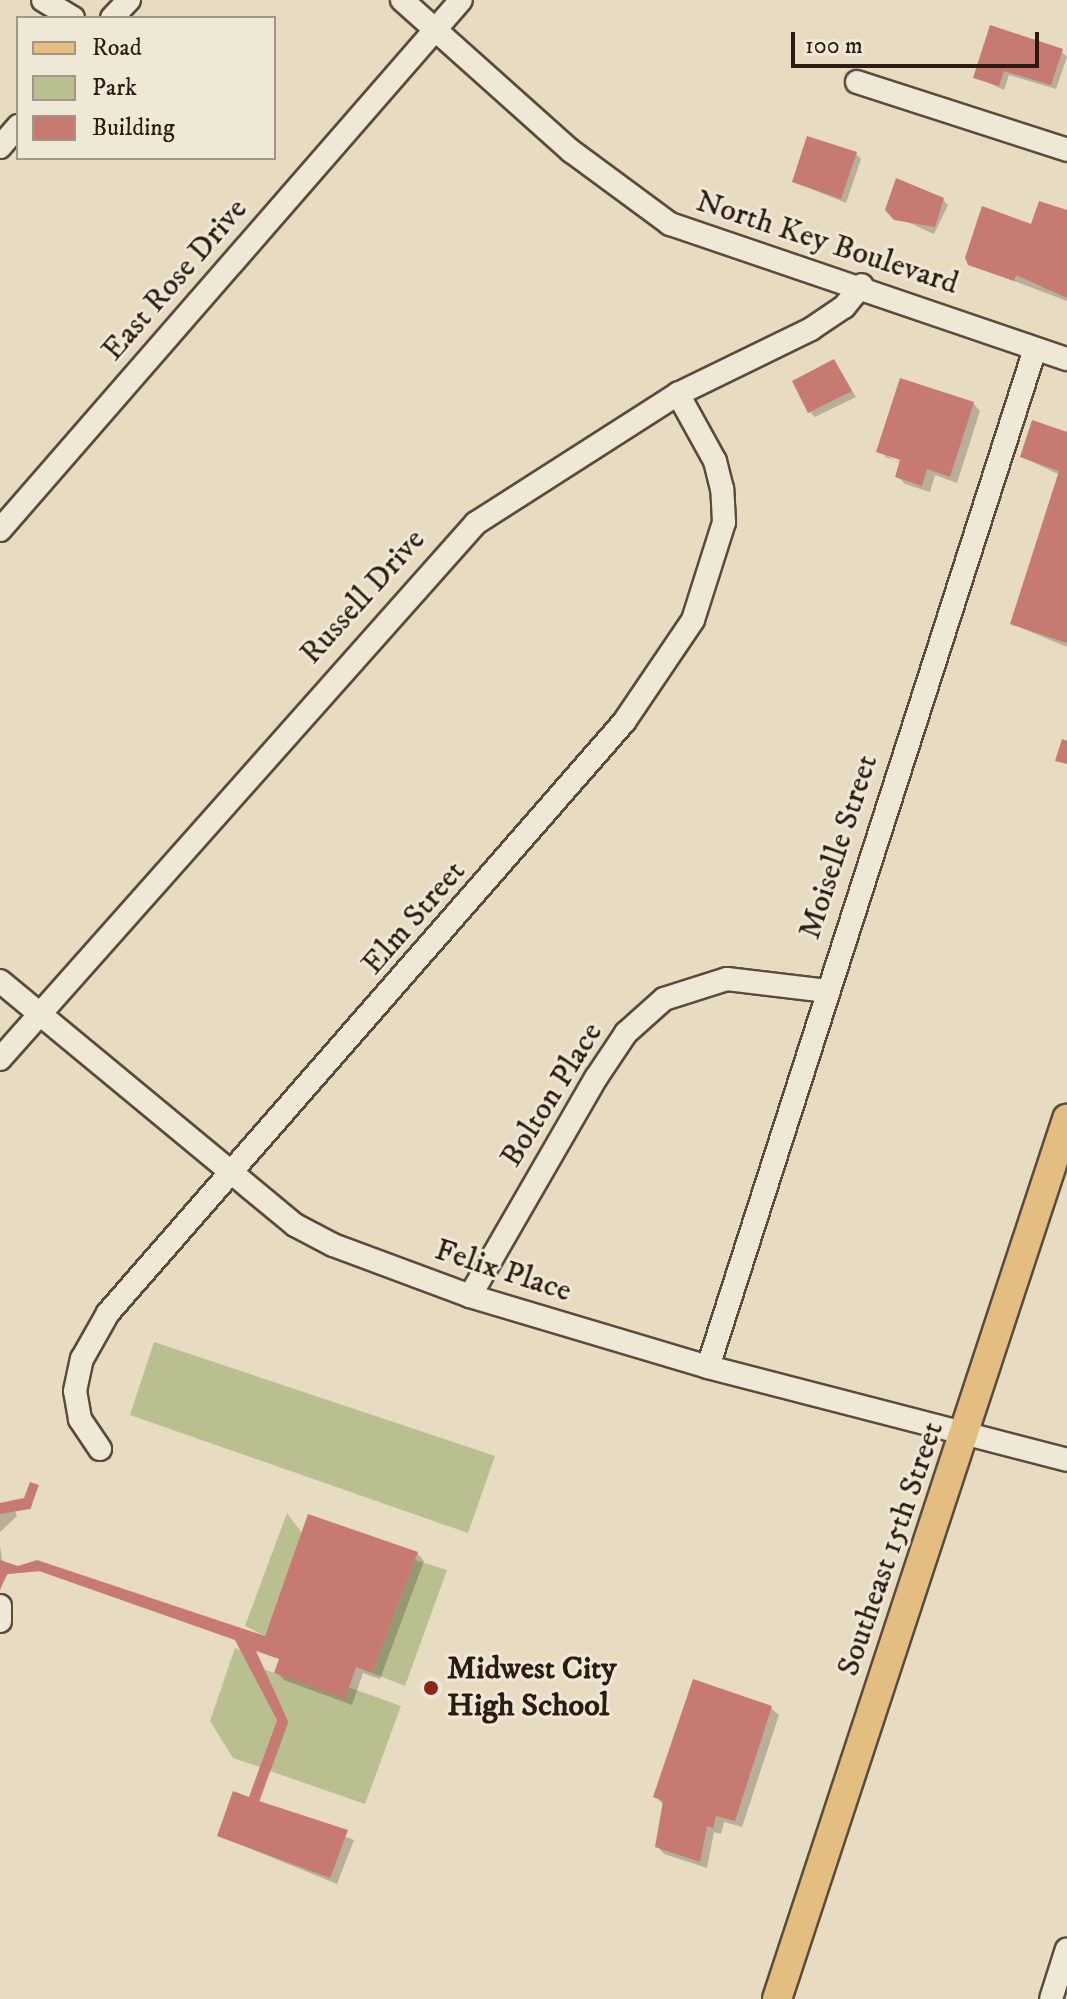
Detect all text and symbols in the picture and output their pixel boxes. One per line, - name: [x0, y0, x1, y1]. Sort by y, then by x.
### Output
- legend: [16, 16, 276, 160]
- scale bar: [795, 16, 1043, 66]
- text: 100 m: [805, 31, 863, 61]
- text: Road: [92, 33, 142, 63]
- text: Park: [92, 73, 137, 103]
- text: Building: [92, 113, 175, 143]
- street label: North Key Boulevard: [691, 182, 963, 304]
- street label: East Rose Drive: [94, 191, 256, 369]
- street label: Russell Drive: [292, 521, 434, 673]
- street label: Moiselle Street: [791, 750, 887, 944]
- street label: Elm Street: [354, 853, 474, 983]
- street label: Bolton Place: [492, 1016, 612, 1174]
- street label: Felix Place: [430, 1231, 576, 1311]
- street label: Southeast 15th Street: [829, 1417, 953, 1681]
- place label: Midwest City High School: [447, 1651, 617, 1726]
- marker: Midwest City High School: [422, 1679, 440, 1697]

